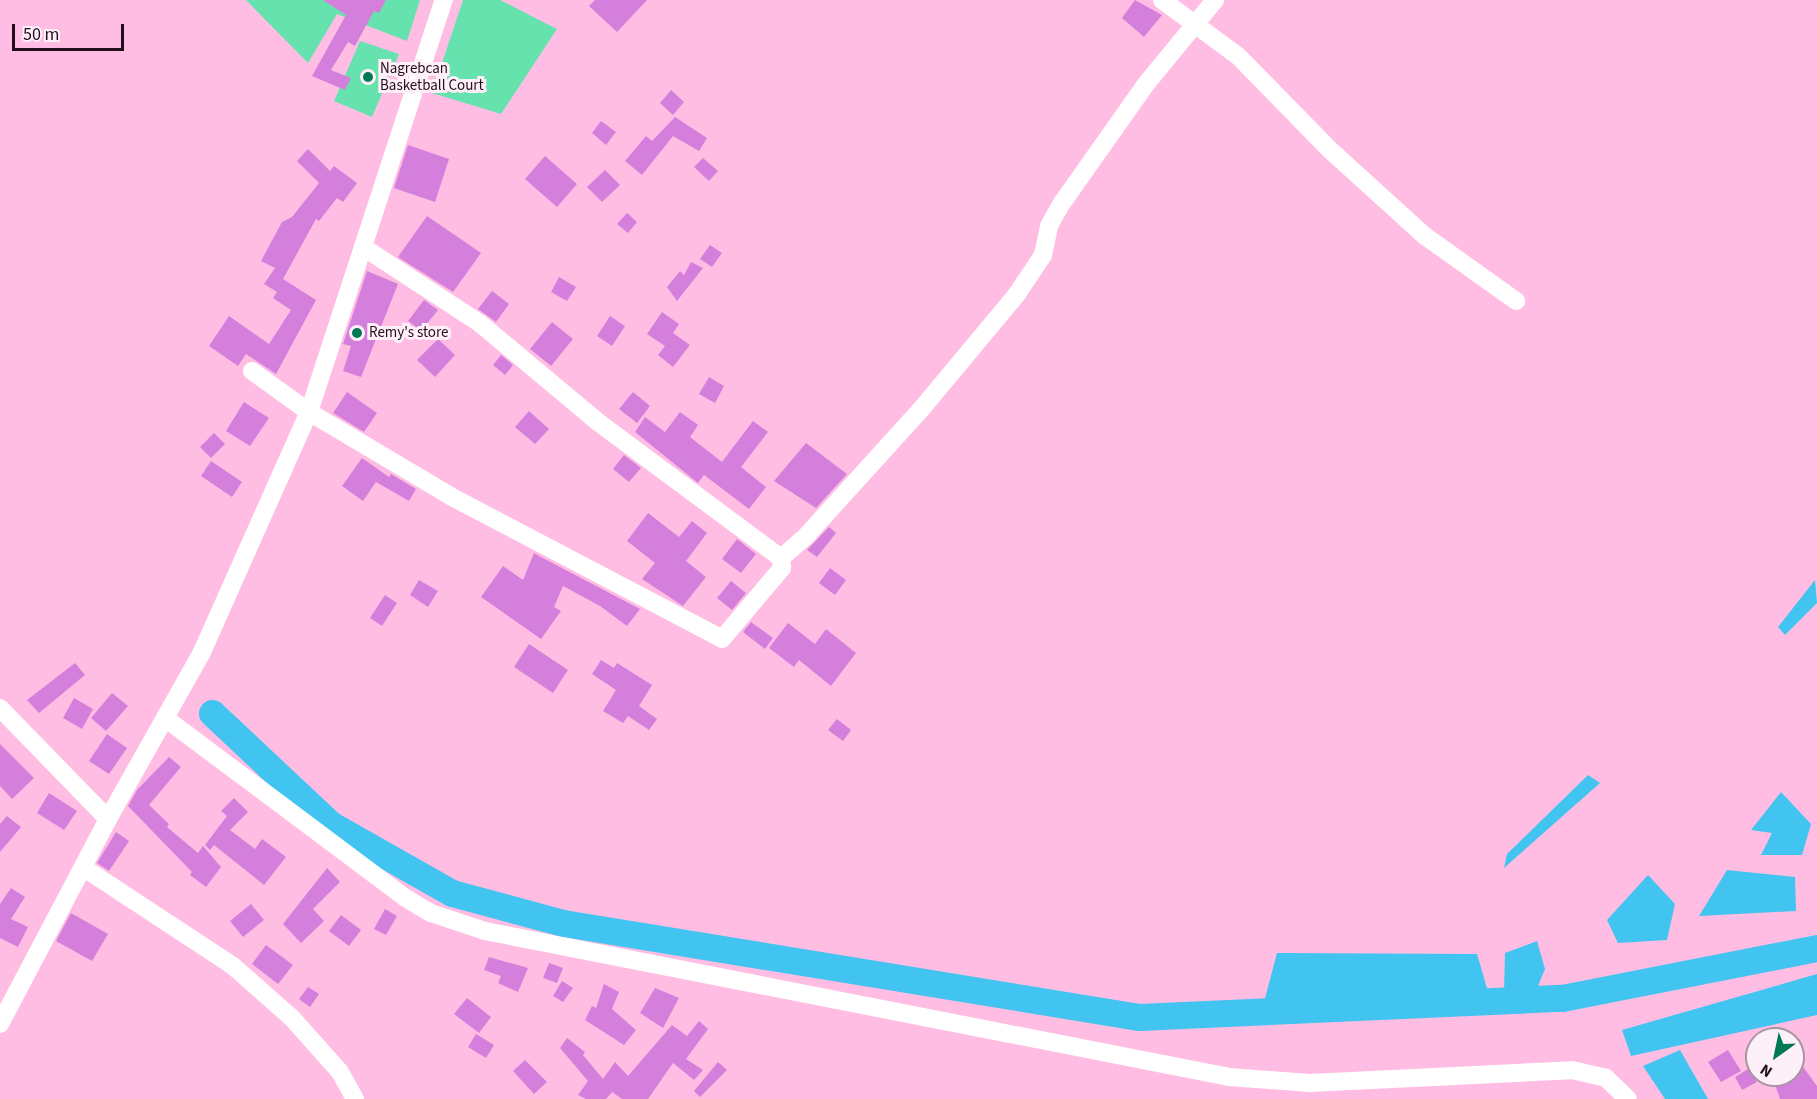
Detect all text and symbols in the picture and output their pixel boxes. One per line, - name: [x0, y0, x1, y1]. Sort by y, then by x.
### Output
- scale bar: [15, 12, 128, 50]
- text: 50 m: [23, 22, 59, 47]
- place label: Nagrebcan Basketball Court: [380, 59, 484, 94]
- marker: Nagrebcan Basketball Court: [361, 70, 375, 84]
- place label: Remy's store: [369, 324, 448, 342]
- marker: Remy's store: [350, 326, 364, 340]
- north arrow: [1745, 1027, 1805, 1087]
- text: N: [1756, 1058, 1777, 1083]

